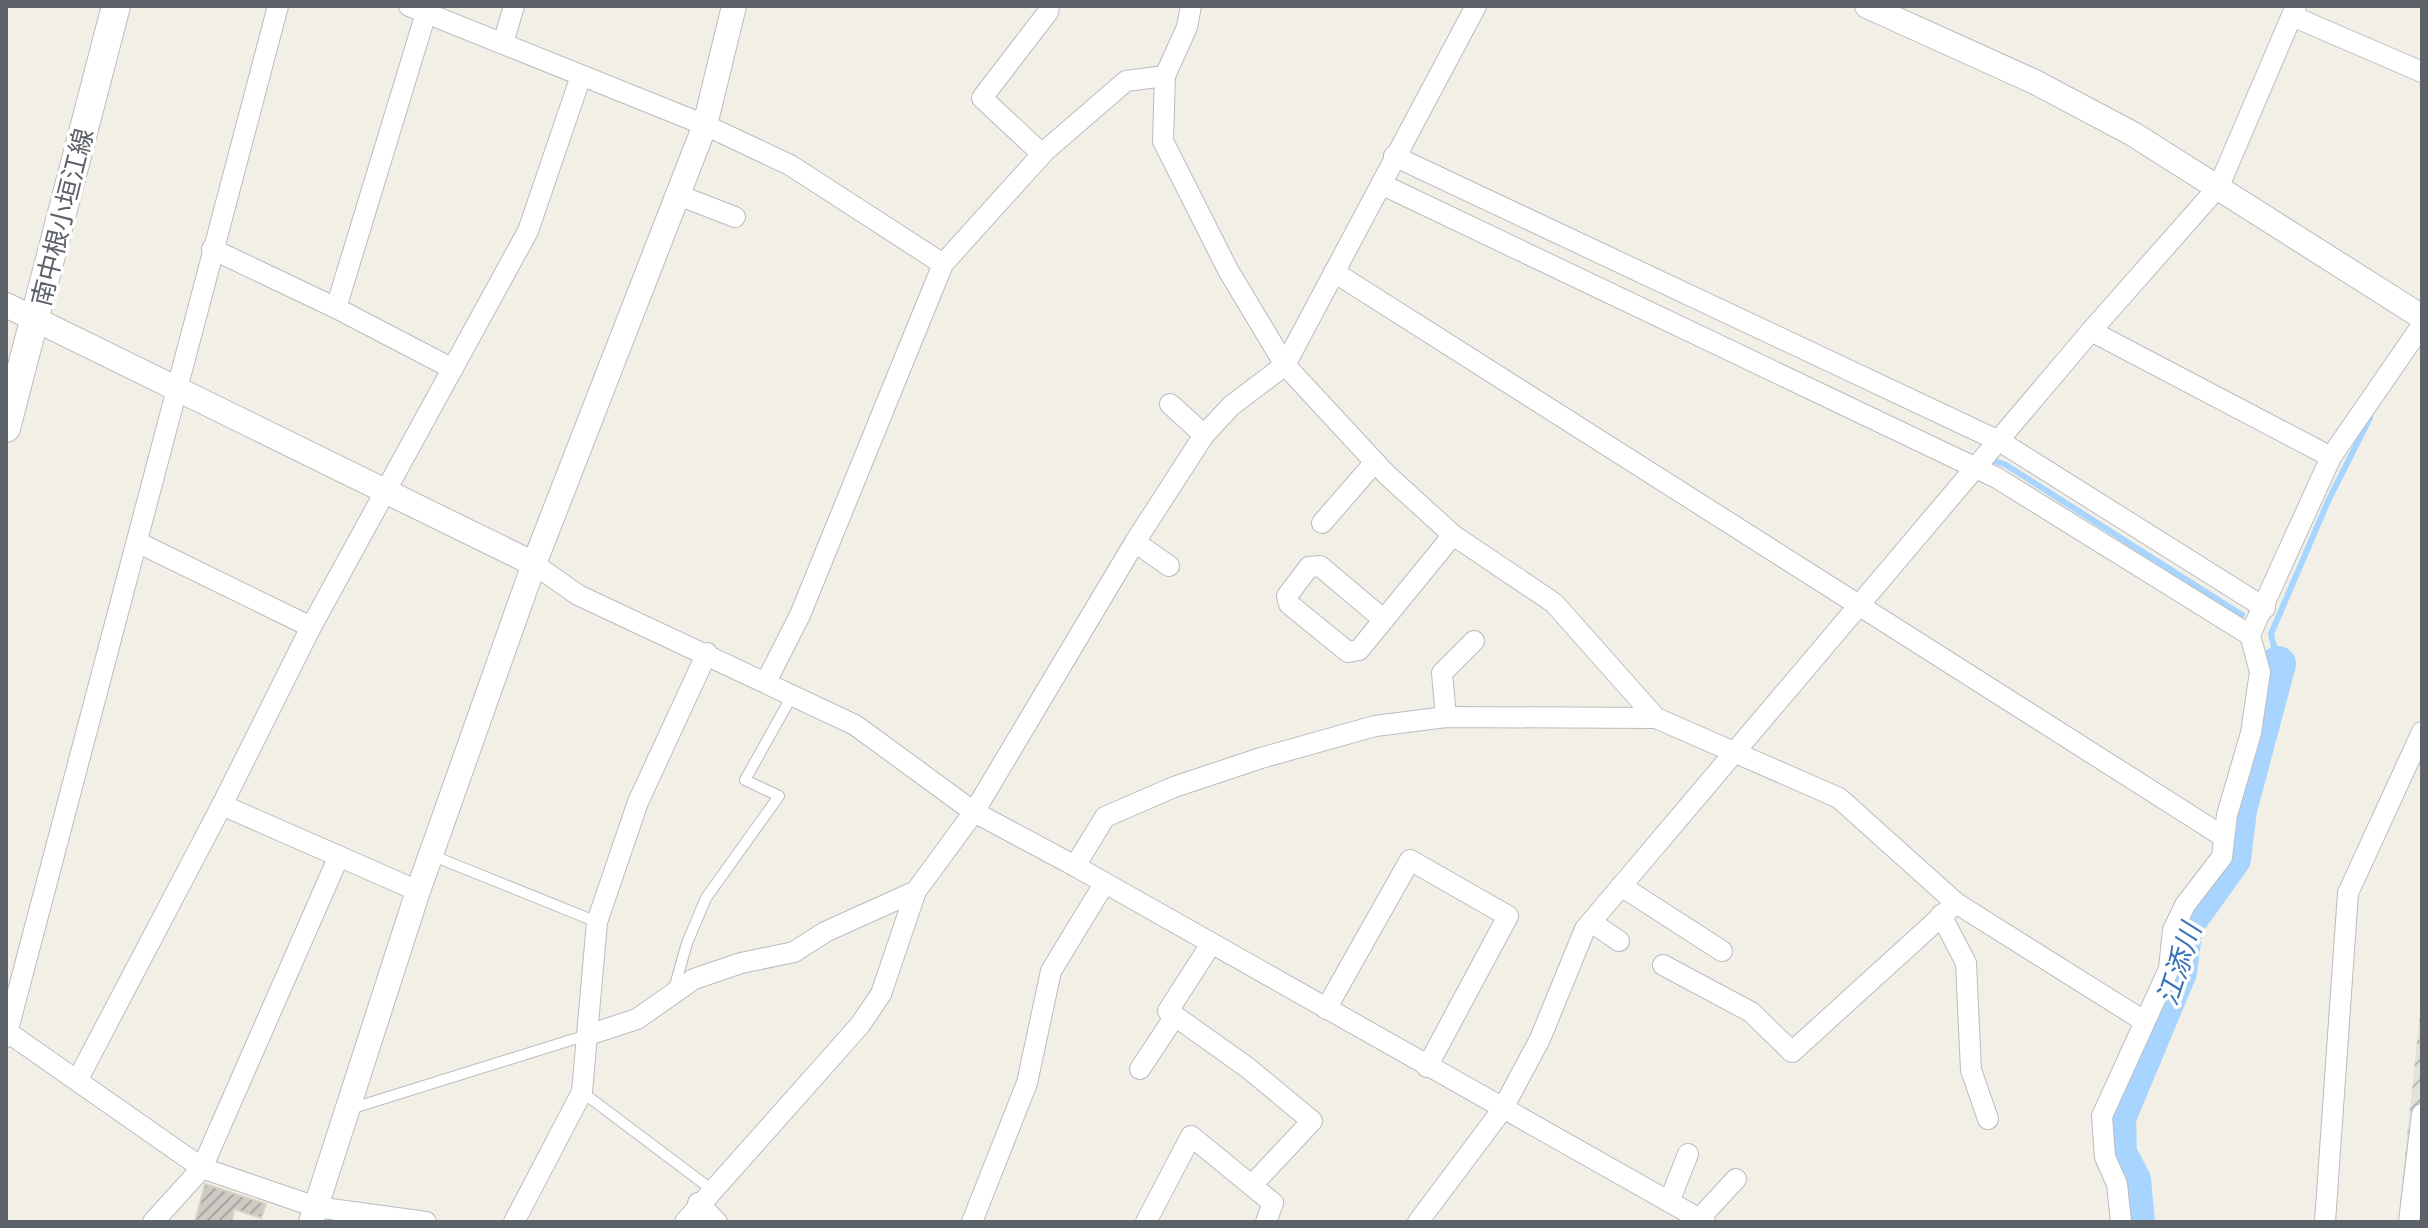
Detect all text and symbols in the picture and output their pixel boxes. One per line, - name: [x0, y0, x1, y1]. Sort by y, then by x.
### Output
- street label: 南中根小垣江線: [24, 125, 98, 309]
- water label: 江添川: [2149, 916, 2208, 1009]

